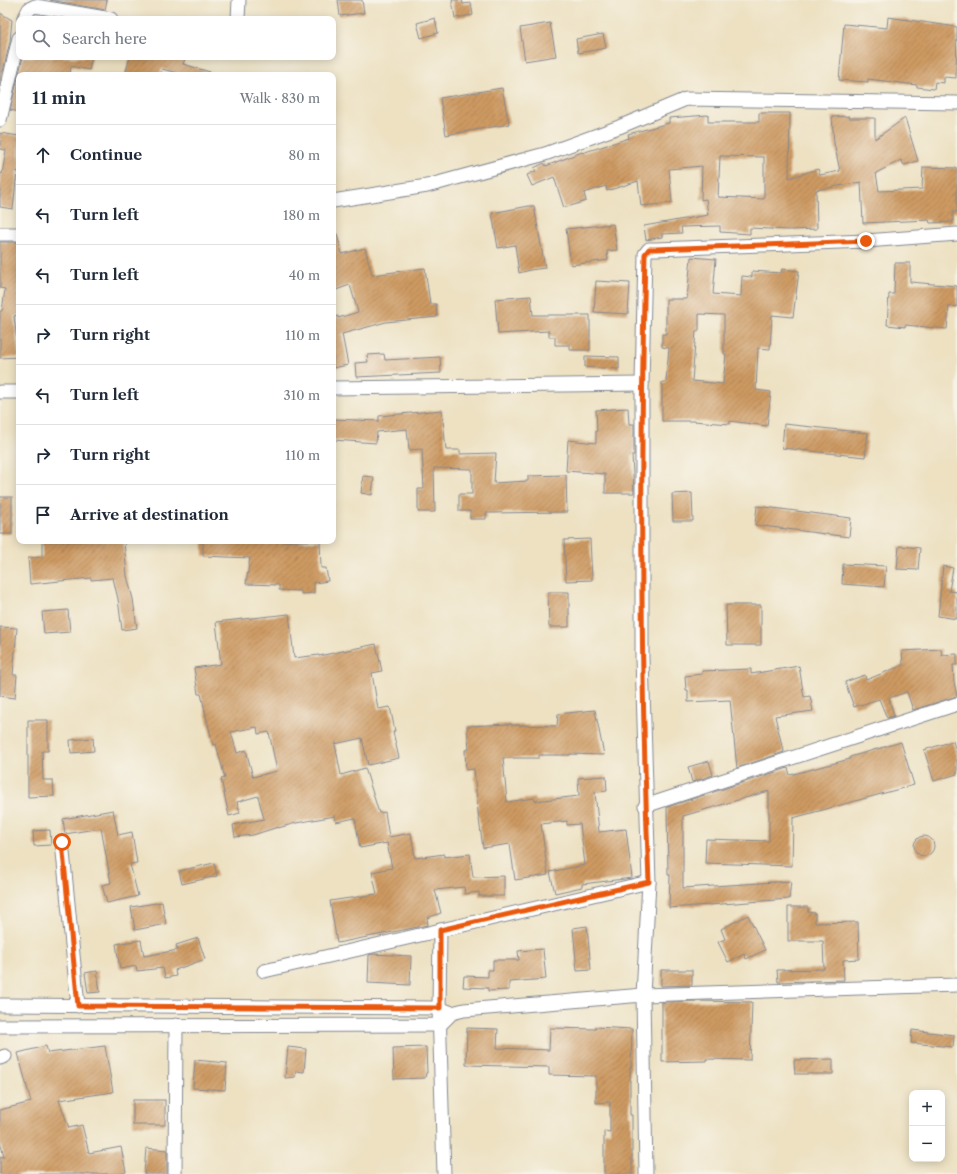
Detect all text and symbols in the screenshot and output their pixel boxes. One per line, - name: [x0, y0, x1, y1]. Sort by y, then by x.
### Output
- search box: [16, 16, 336, 60]
- icon: search: [30, 27, 52, 49]
- text: Search here: [62, 29, 147, 48]
- text: 11 min: [32, 88, 86, 108]
- text: Walk · 830 m: [240, 90, 320, 106]
- icon: ahead: [32, 144, 54, 166]
- text: Continue: [70, 145, 142, 164]
- text: 80 m: [288, 147, 320, 163]
- icon: left: [32, 204, 54, 226]
- text: Turn left: [70, 205, 139, 224]
- text: 180 m: [283, 207, 320, 223]
- route end: [857, 232, 875, 250]
- icon: left: [32, 264, 54, 286]
- text: Turn left: [70, 265, 139, 284]
- text: 40 m: [289, 267, 320, 283]
- icon: right: [32, 324, 54, 346]
- text: Turn right: [70, 325, 150, 344]
- text: 110 m: [285, 327, 320, 343]
- icon: left: [32, 384, 54, 406]
- text: Turn left: [70, 385, 139, 404]
- text: 310 m: [284, 387, 320, 403]
- icon: right: [32, 444, 54, 466]
- text: Turn right: [70, 445, 150, 464]
- text: 110 m: [285, 447, 320, 463]
- icon: arrive: [32, 504, 54, 526]
- text: Arrive at destination: [70, 505, 229, 524]
- route start: [53, 833, 71, 851]
- map controls: [909, 1090, 945, 1162]
- button: +: [909, 1090, 945, 1126]
- button: −: [909, 1126, 945, 1162]

